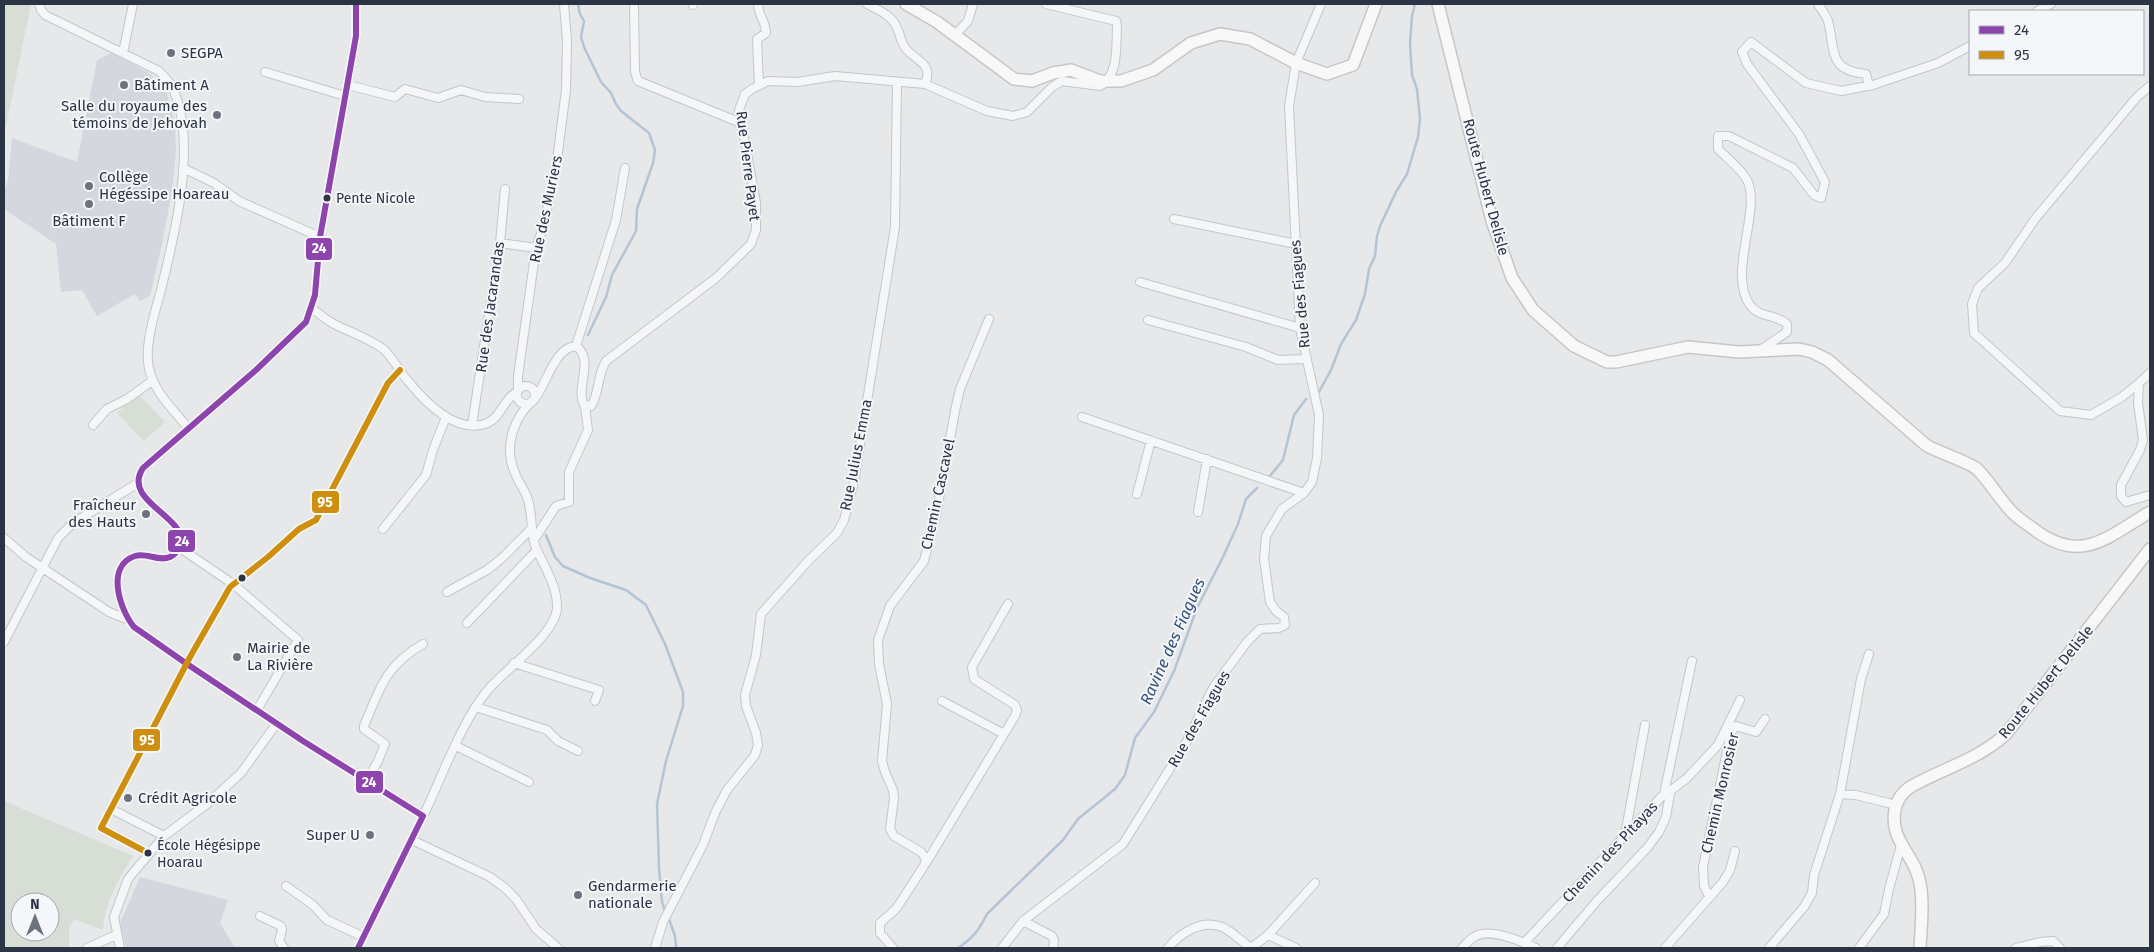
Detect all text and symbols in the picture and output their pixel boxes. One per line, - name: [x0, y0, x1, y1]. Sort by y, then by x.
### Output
- legend: [1969, 10, 2144, 75]
- text: 24: [2014, 21, 2029, 39]
- place label: SEGPA: [181, 44, 223, 62]
- text: 95: [2014, 46, 2029, 64]
- marker: SEGPA: [165, 47, 177, 59]
- place label: Bâtiment A: [134, 76, 209, 94]
- marker: Bâtiment A: [118, 79, 130, 91]
- place label: Salle du royaume des témoins de Jehovah: [61, 97, 207, 132]
- marker: Salle du royaume des témoins de Jehovah: [211, 109, 223, 121]
- street label: Rue Pierre Payet: [732, 110, 764, 223]
- street label: Route Hubert Delisle: [1459, 117, 1513, 257]
- street label: Rue des Muriers: [526, 154, 566, 264]
- place label: Collège Hégéssipe Hoareau: [99, 168, 230, 203]
- marker: Collège Hégéssipe Hoareau: [83, 180, 95, 192]
- place label: Pente Nicole: [336, 190, 416, 207]
- marker: Pente Nicole: [322, 193, 332, 203]
- marker: Bâtiment F: [83, 198, 95, 210]
- place label: Bâtiment F: [52, 212, 126, 230]
- line badge: 24: [305, 237, 333, 261]
- street label: Rue des Fiagues: [1286, 239, 1314, 349]
- text: 24: [312, 240, 326, 257]
- street label: Rue des Jacarandas: [472, 240, 508, 374]
- street label: Rue Julius Emma: [836, 398, 876, 512]
- street label: Chemin Cascavel: [917, 436, 959, 551]
- line badge: 95: [311, 490, 340, 514]
- text: 95: [317, 494, 333, 511]
- place label: Fraîcheur des Hauts: [68, 496, 136, 531]
- marker: Fraîcheur des Hauts: [140, 508, 152, 520]
- line badge: 24: [167, 529, 196, 553]
- text: 24: [175, 533, 189, 550]
- unlabelled marker: [237, 573, 247, 583]
- water label: Ravine des Fiagues: [1136, 575, 1209, 707]
- street label: Route Hubert Delisle: [1995, 622, 2097, 742]
- place label: Mairie de La Rivière: [247, 639, 313, 674]
- marker: Mairie de La Rivière: [231, 651, 243, 663]
- street label: Rue des Fiagues: [1164, 667, 1234, 771]
- line badge: 95: [132, 728, 161, 752]
- street label: Chemin Monrosier: [1697, 731, 1743, 855]
- text: 95: [139, 732, 155, 749]
- line badge: 24: [355, 770, 384, 794]
- text: 24: [362, 774, 376, 791]
- place label: Crédit Agricole: [138, 789, 237, 807]
- marker: Crédit Agricole: [122, 792, 134, 804]
- street label: Chemin des Pitayas: [1559, 798, 1661, 906]
- place label: Super U: [306, 826, 360, 844]
- marker: Super U: [364, 829, 376, 841]
- place label: École Hégésippe Hoarau: [157, 836, 261, 871]
- marker: École Hégésippe Hoarau: [143, 848, 153, 858]
- place label: Gendarmerie nationale: [588, 877, 677, 912]
- marker: Gendarmerie nationale: [572, 889, 584, 901]
- north arrow: [10, 892, 60, 942]
- text: N: [30, 896, 40, 913]

